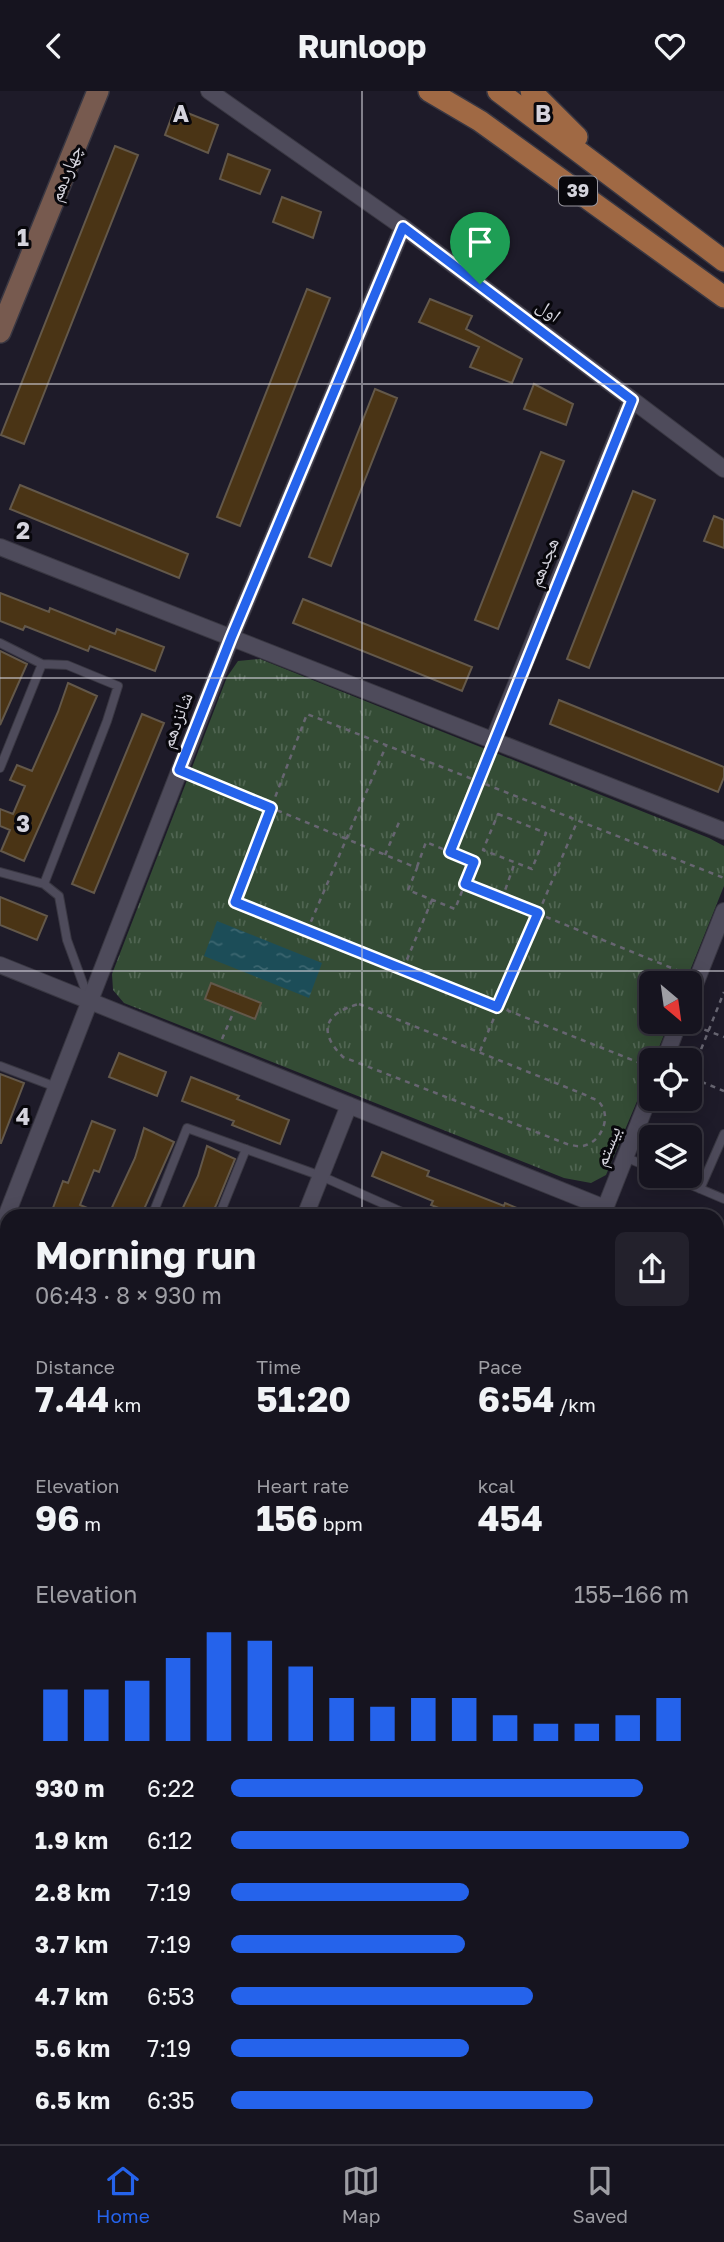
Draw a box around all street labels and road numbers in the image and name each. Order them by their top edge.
street label: چهاردهم [43,141,88,205]
road number: 39 [559,177,597,205]
street label: اول [532,293,566,327]
street label: هجدهم [522,534,565,591]
street label: شانزدهم [154,689,198,752]
street label: بیستم [588,1122,627,1170]

